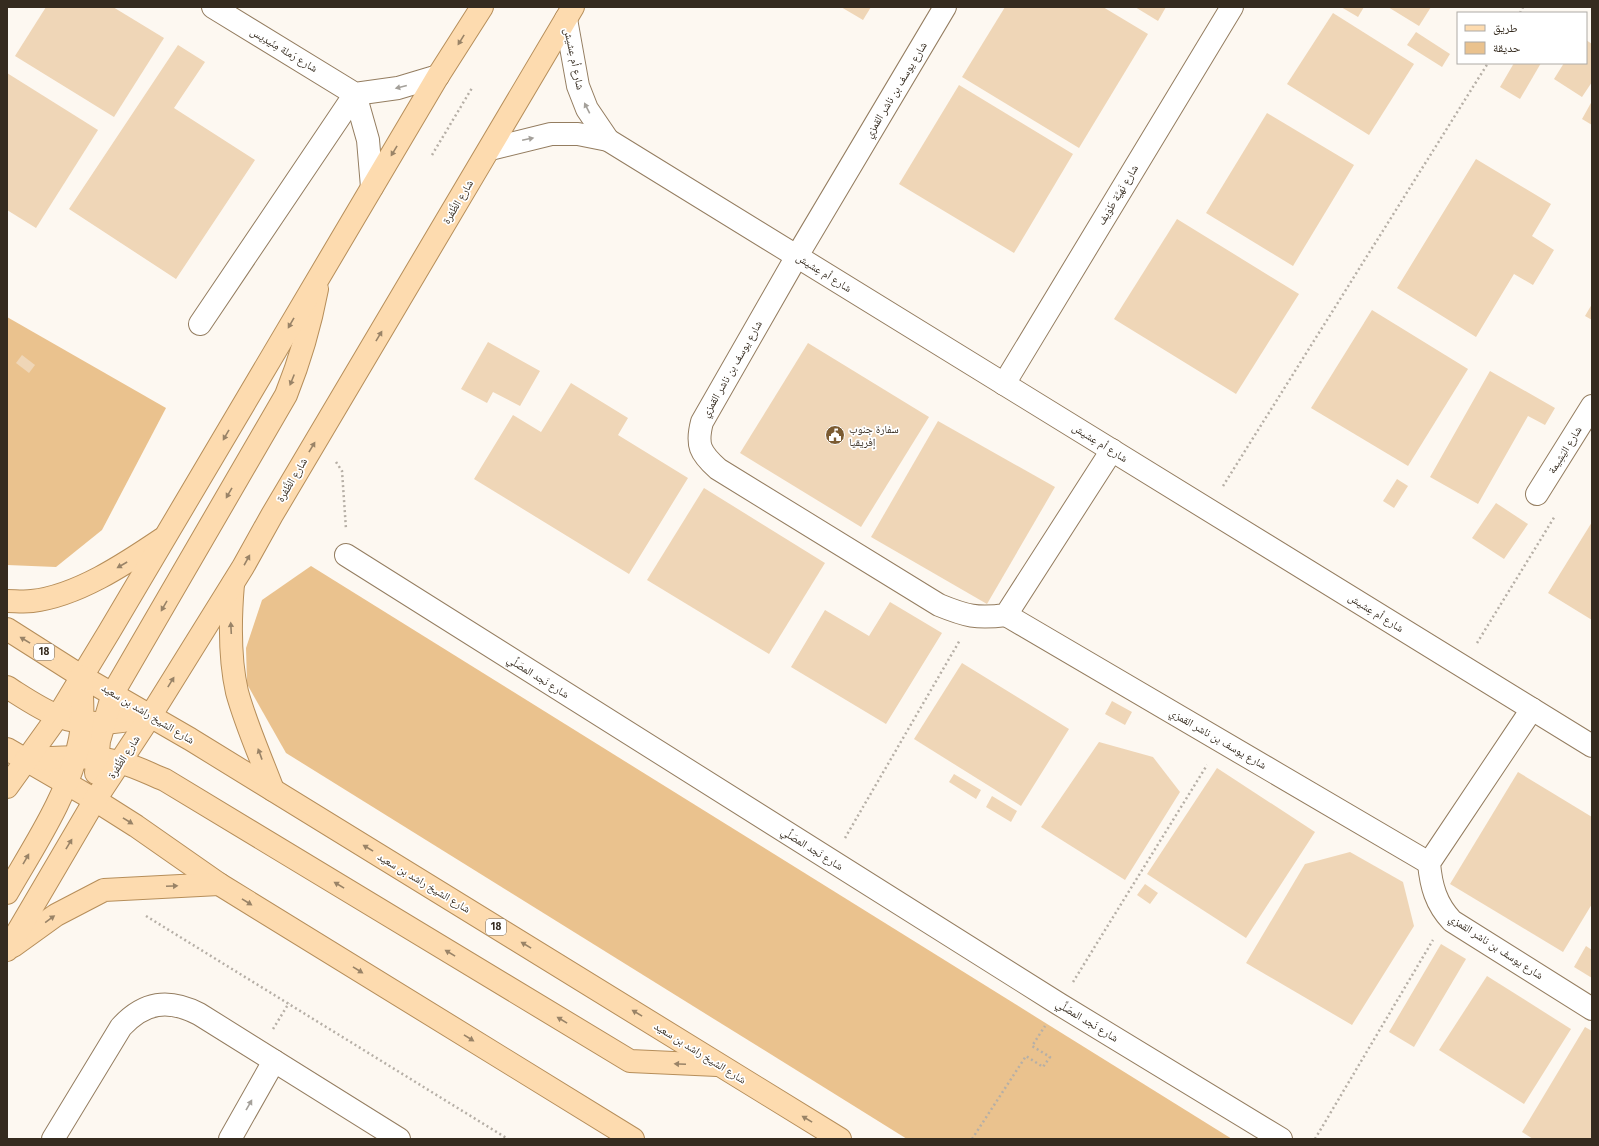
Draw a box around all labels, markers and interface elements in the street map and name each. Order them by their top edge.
legend [1457,12,1587,64]
text: طريق [1493,21,1518,35]
street label: شارع رَملة مِنَيدِيس [248,25,320,75]
street label: شارع أم عِشيش [561,27,588,91]
one-way arrow [458,34,465,46]
street label: شارع يوسف بن ناشر القمزي [862,40,931,141]
text: حديقة [1493,41,1521,55]
one-way arrow [394,85,407,91]
one-way arrow [584,102,590,113]
one-way arrow [522,135,534,141]
one-way arrow [390,145,397,157]
street label: شارع نَهيَّة طَوَيف [1095,162,1141,228]
street label: شارع الظَّفرة [440,178,476,226]
street label: شارع أم عِشيش [794,250,854,295]
one-way arrow [288,317,295,329]
street label: شارع يوسف بن ناشر القمزي [699,318,767,421]
one-way arrow [375,330,382,342]
one-way arrow [288,374,294,386]
street label: شارع أم عِشيش [1070,420,1130,465]
place label: سفارة جنوب إفريقيا [849,423,899,449]
public building icon: سفارة جنوب إفريقيا [824,424,846,446]
street label: شارع اليَشِيمة [1545,424,1585,476]
one-way arrow [222,429,229,441]
one-way arrow [308,442,316,452]
street label: شارع الظَّفرة [274,456,310,504]
one-way arrow [225,487,232,499]
one-way arrow [243,554,250,566]
one-way arrow [116,562,128,569]
street label: شارع أم عِشيش [1346,590,1406,635]
one-way arrow [160,600,167,612]
one-way arrow [228,621,234,634]
one-way arrow [20,636,30,644]
road number: 18 [34,644,54,660]
street label: شارع نَجد المصَلِّي [504,652,572,703]
one-way arrow [168,676,175,688]
street label: شارع الشيخ راشد بن سعيد [99,681,197,747]
street label: شارع يوسف بن ناشر القمزي [1166,706,1269,774]
street label: شارع الظَّفرة [105,733,143,781]
one-way arrow [256,747,262,759]
one-way arrow [122,818,134,825]
street label: شارع نَجد المصَلِّي [778,824,846,875]
one-way arrow [65,839,73,849]
one-way arrow [363,844,373,852]
street label: شارع الشيخ راشد بن سعيد [375,850,473,916]
one-way arrow [23,853,30,865]
one-way arrow [166,882,178,889]
one-way arrow [333,882,345,889]
one-way arrow [242,898,252,906]
street label: شارع يوسف بن ناشر القمزي [1445,912,1546,984]
one-way arrow [45,916,55,924]
road number: 18 [486,919,506,935]
one-way arrow [520,942,532,949]
one-way arrow [444,949,456,956]
one-way arrow [353,966,363,974]
street label: شارع نَجد المصَلِّي [1052,997,1121,1046]
one-way arrow [632,1009,642,1017]
one-way arrow [556,1016,568,1023]
street label: شارع الشيخ راشد بن سعيد [652,1019,748,1087]
one-way arrow [464,1034,474,1042]
one-way arrow [674,1060,686,1067]
one-way arrow [245,1099,252,1111]
one-way arrow [801,1115,813,1122]

